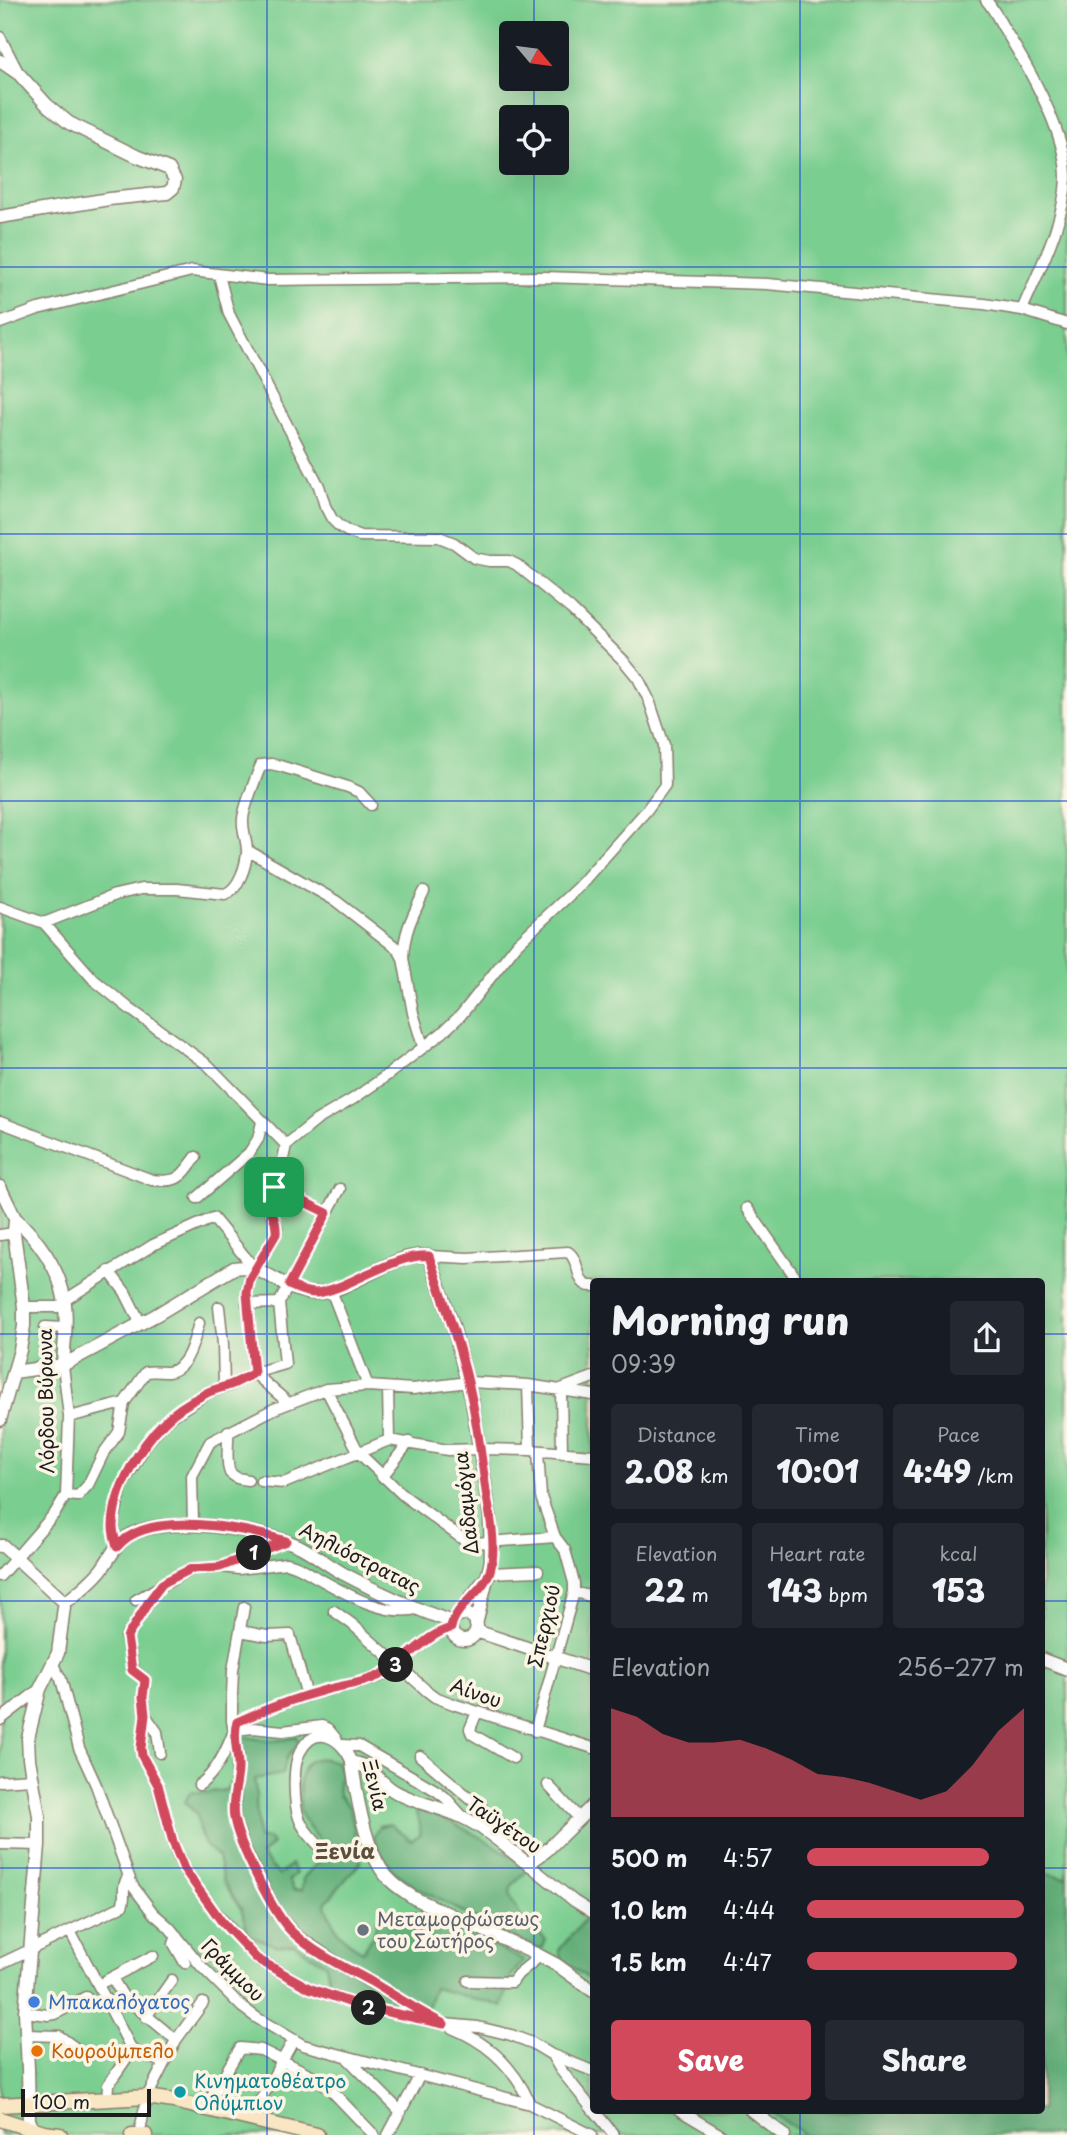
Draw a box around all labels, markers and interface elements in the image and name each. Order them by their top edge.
north arrow [499,21,569,91]
map controls [499,21,569,175]
button: locate [499,105,569,175]
pin [244,1157,304,1217]
icon: arrive [255,1168,293,1206]
text: Morning run [611,1291,849,1348]
button: share [950,1301,1024,1375]
street label: Λόρδου Βύρωνα [30,1328,60,1474]
text: 09:39 [611,1346,676,1381]
text: Distance [637,1420,716,1448]
text: Time [795,1420,840,1448]
text: Pace [937,1420,980,1448]
text: 2.08 [624,1448,694,1493]
text: 10:01 [776,1448,859,1493]
text: 4:49 [903,1448,971,1493]
street label: Δαδαμόγια [446,1450,484,1556]
text: km [694,1461,729,1489]
text: /km [971,1461,1014,1489]
street label: Αηλιόστρατας [295,1515,426,1600]
pin: 1 [236,1536,272,1570]
text: 1 [249,1538,258,1566]
text: Elevation [636,1539,717,1567]
text: Heart rate [770,1539,865,1567]
text: kcal [940,1539,977,1567]
text: 22 [644,1567,685,1612]
text: 143 [767,1567,822,1612]
text: 153 [932,1567,985,1612]
text: m [685,1580,709,1608]
text: bpm [822,1580,868,1608]
street label: Σπερχιού [520,1582,566,1670]
pin: 3 [378,1648,414,1682]
text: Elevation [611,1649,710,1684]
text: 256–277 m [897,1649,1024,1684]
text: 3 [389,1650,402,1678]
street label: Αίνου [447,1670,506,1714]
street label: Ξενία [356,1756,395,1813]
street label: Ταϋγέτου [462,1789,548,1859]
district label: Ξενία [315,1834,376,1866]
text: 500 m [611,1840,688,1875]
text: 4:57 [723,1840,772,1875]
text: 1.0 km [611,1892,688,1927]
text: 4:44 [723,1892,775,1927]
place label: Μεταμορφώσεως του Σωτήρος [377,1904,539,1954]
marker: Μεταμορφώσεως του Σωτήρος [355,1922,371,1938]
street label: Γράμμου [196,1931,272,2007]
text: 1.5 km [611,1944,687,1979]
text: 4:47 [723,1944,772,1979]
place label: Μπακαλόγατος [48,1987,190,2015]
pin: 2 [352,1990,386,2025]
text: 2 [362,1993,375,2021]
marker: Μπακαλόγατος [26,1994,42,2010]
button: Save [611,2020,811,2100]
button: Share [825,2020,1024,2100]
place label: Κουρούμπελο [51,2036,174,2064]
marker: Κουρούμπελο [29,2043,45,2059]
place label: Κινηματοθέατρο Ολύμπιον [194,2066,346,2116]
marker: Κινηματοθέατρο Ολύμπιον [172,2084,188,2100]
scale bar [21,2086,150,2118]
text: 100 m [32,2087,90,2115]

